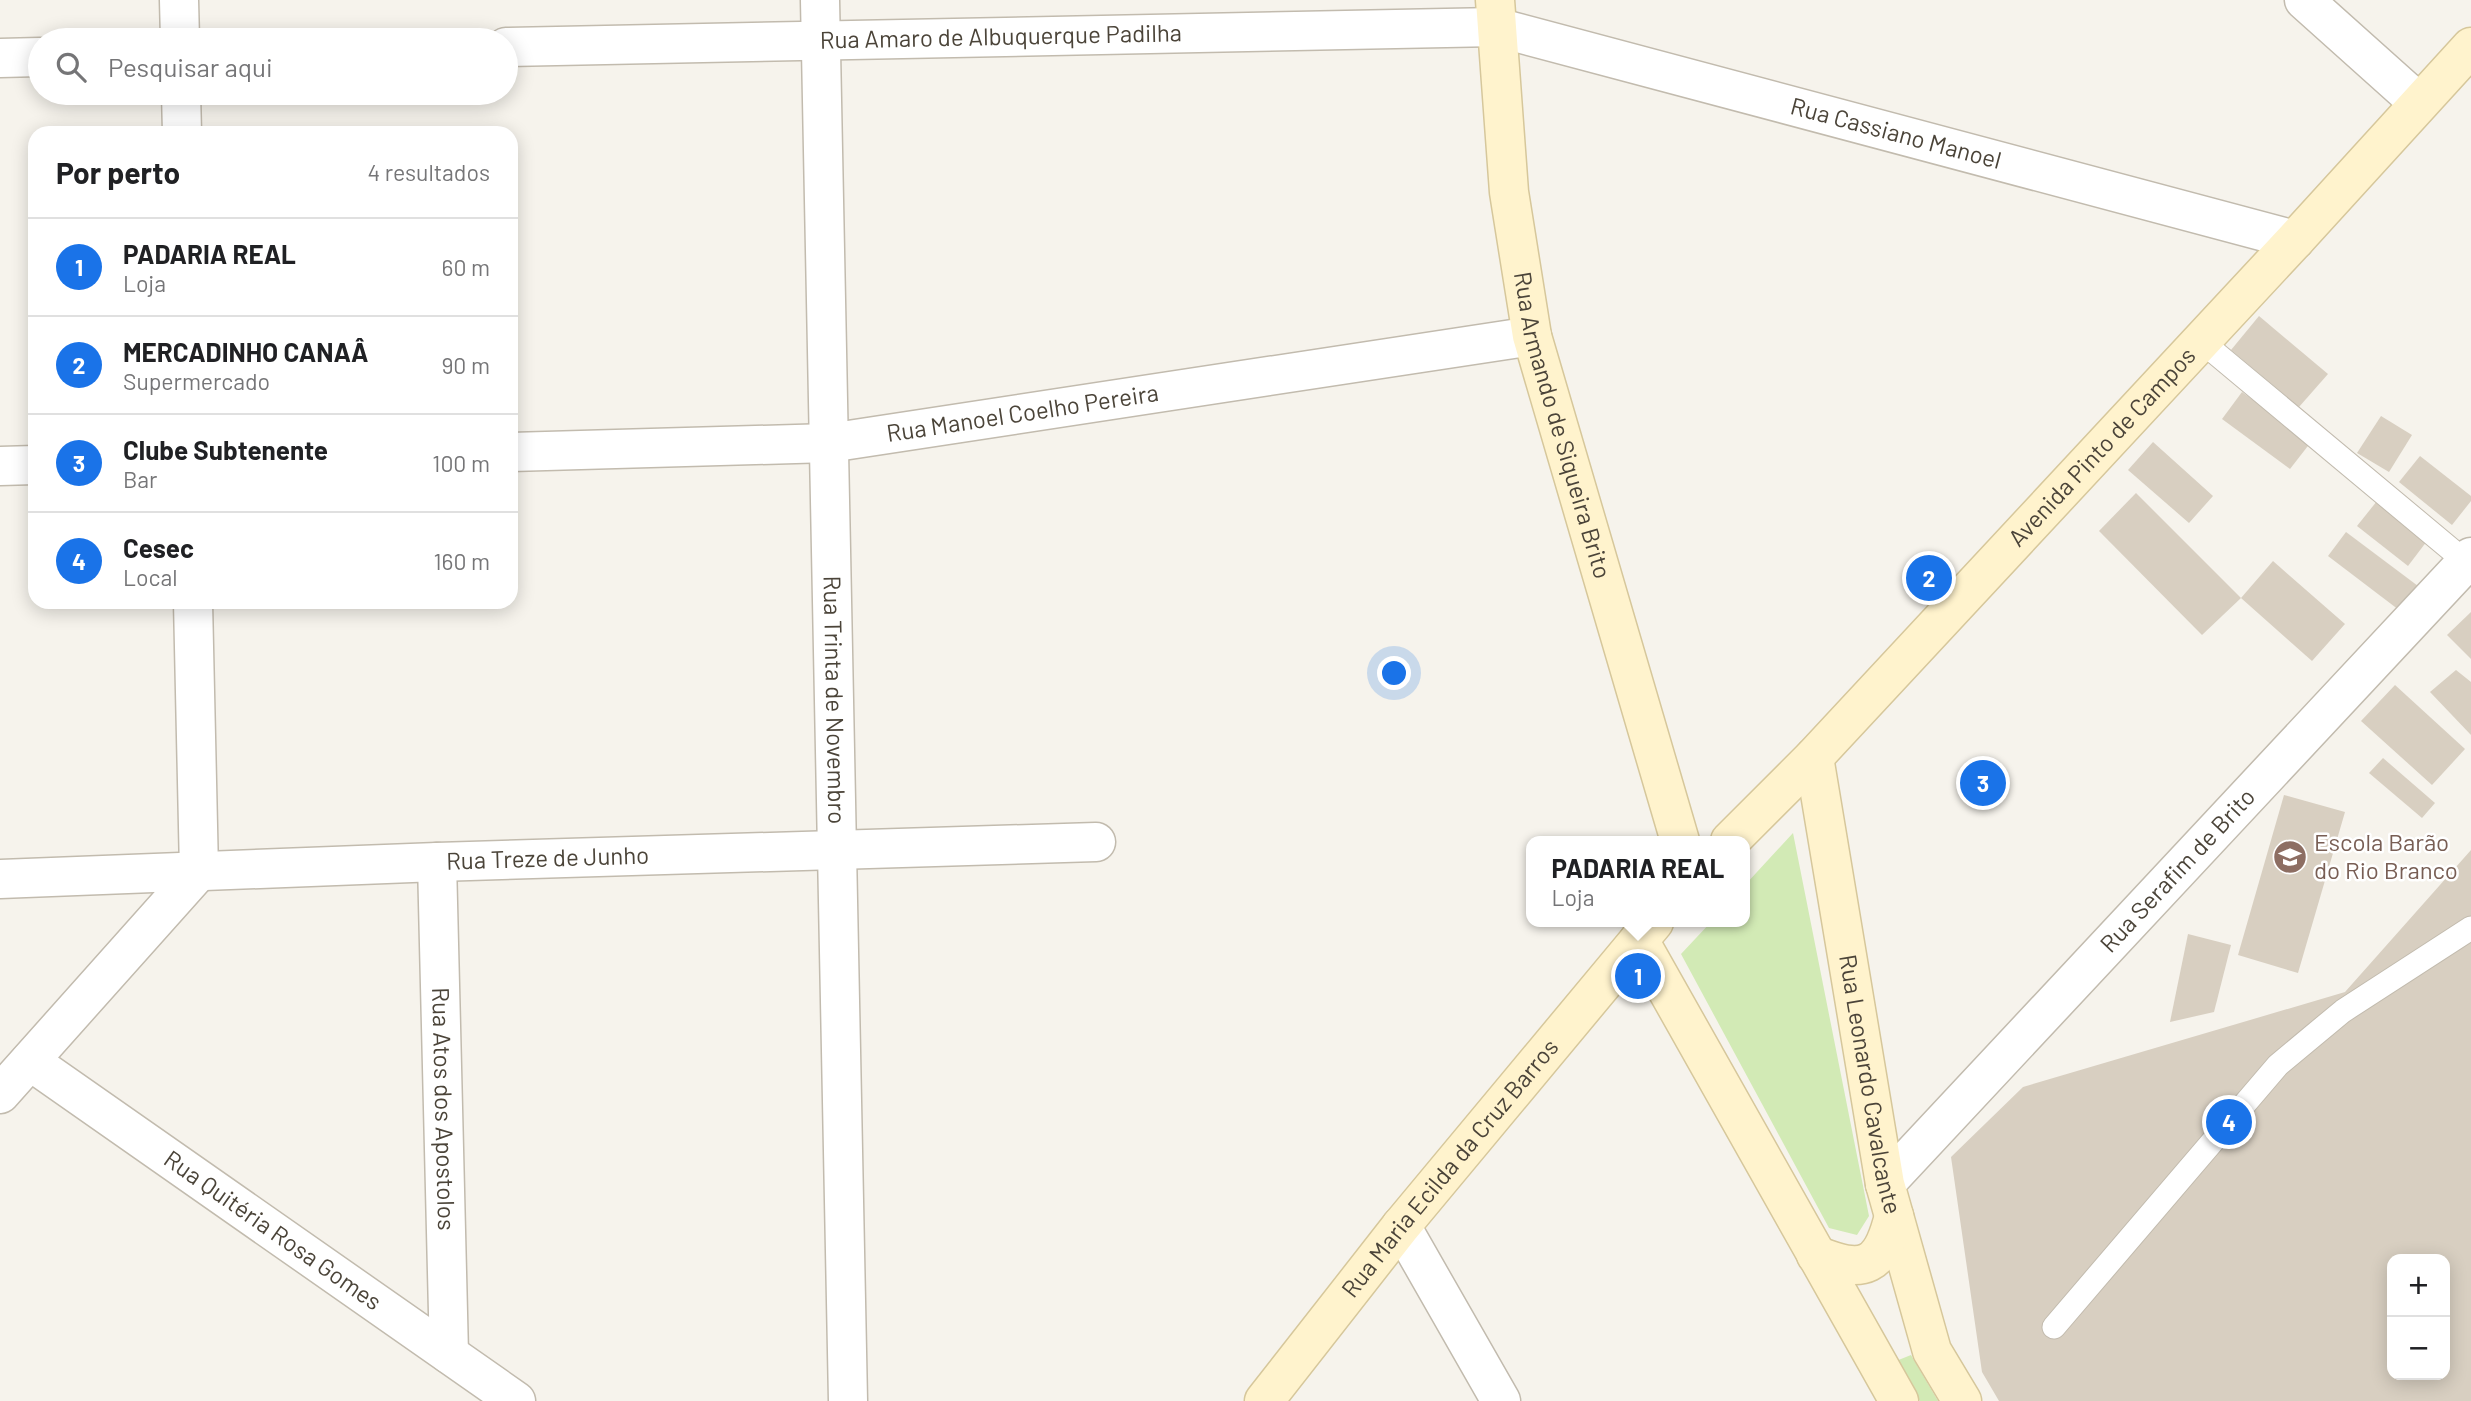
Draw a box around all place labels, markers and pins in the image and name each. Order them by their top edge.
pin: 2 [1906,552,1952,604]
pin: 3 [1960,757,2006,809]
place label: Escola Barão do Rio Branco [2314,827,2458,884]
school or university icon: Escola Barão do Rio Branco [2271,838,2309,876]
pin: 1 [1615,950,1661,1002]
pin: 4 [2206,1096,2252,1148]

